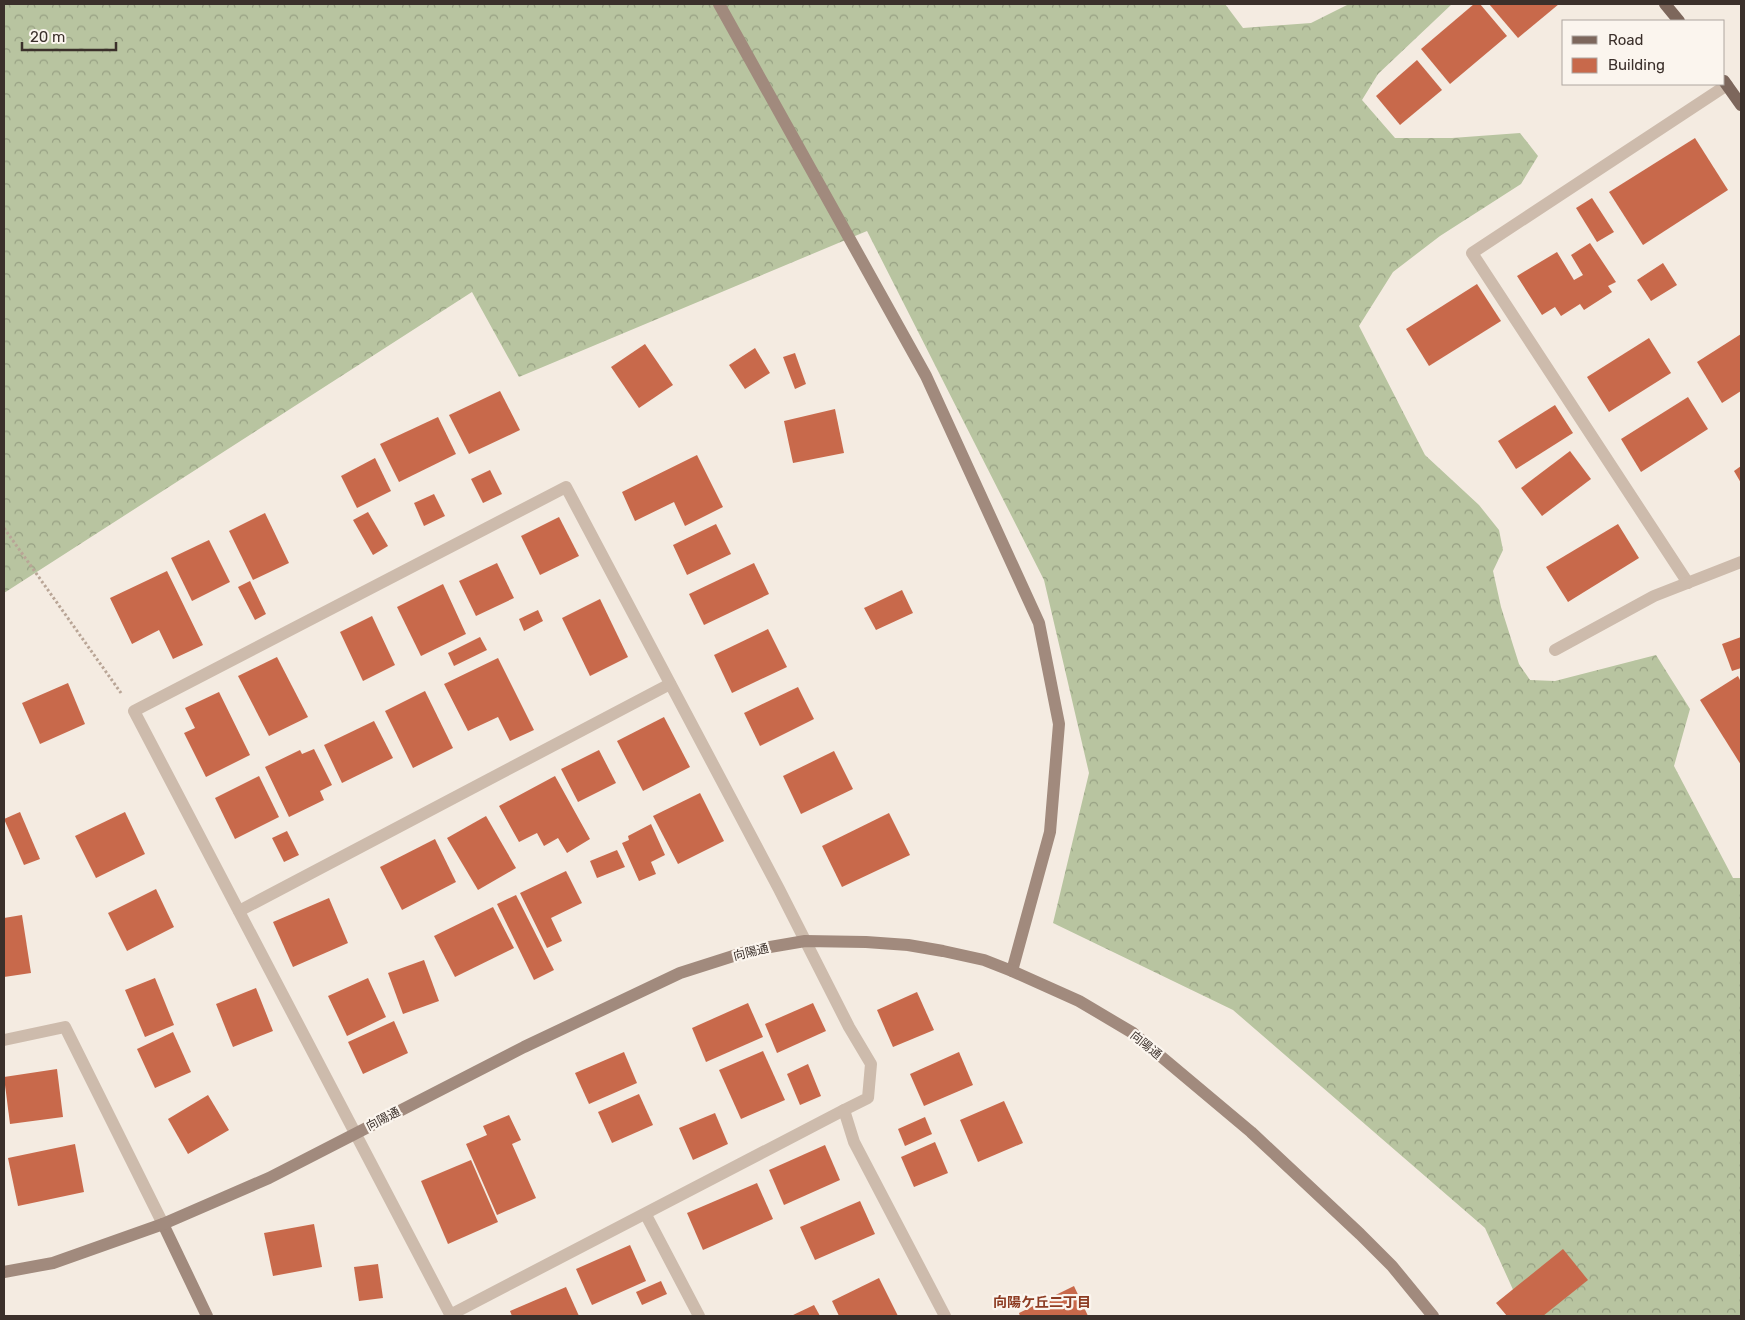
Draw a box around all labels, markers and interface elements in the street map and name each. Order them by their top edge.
scale bar [22,20,116,52]
legend [1562,20,1725,85]
text: 20 m [30,28,65,46]
text: Road [1608,31,1644,49]
text: Building [1608,56,1665,74]
street label: 向陽通 [732,941,770,963]
street label: 向陽通 [1128,1028,1164,1062]
street label: 向陽通 [364,1105,402,1133]
district label: 向陽ケ丘二丁目 [993,1294,1091,1311]

